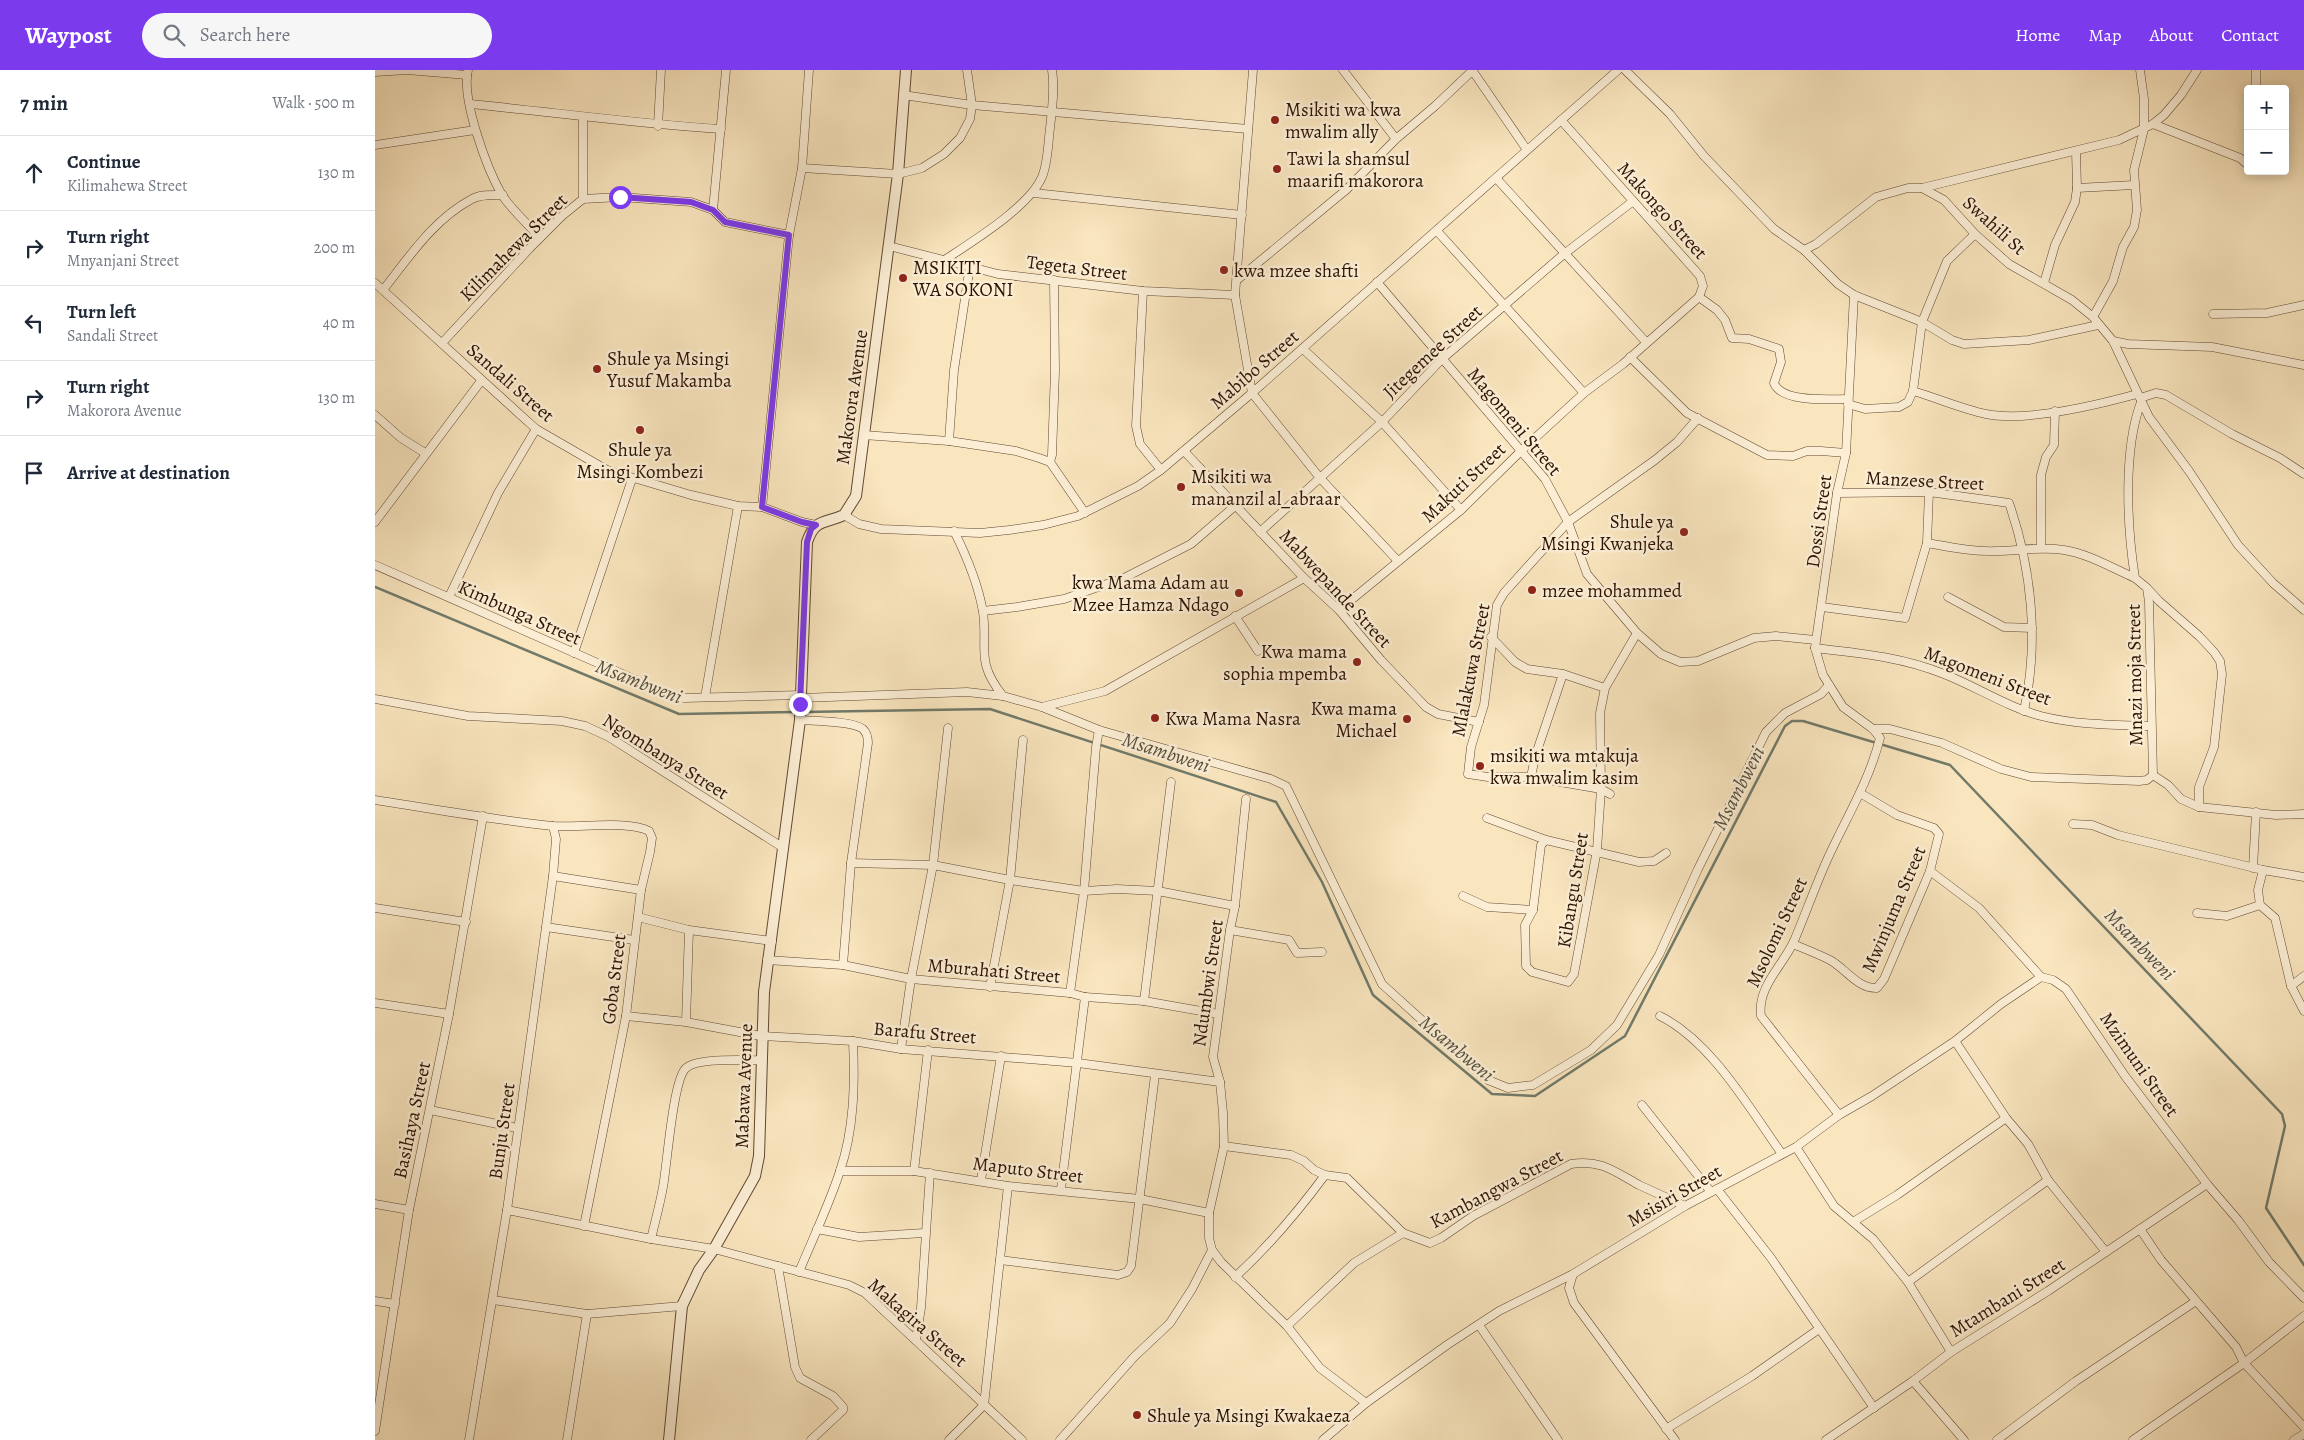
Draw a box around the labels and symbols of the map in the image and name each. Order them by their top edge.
place label: Msikiti wa kwa mwalim ally [1285,97,1402,145]
marker: Msikiti wa kwa mwalim ally [1269,114,1281,126]
place label: Tawi la shamsul maarifi makorora [1287,146,1424,194]
street label: Makongo Street [1611,156,1713,265]
marker: Tawi la shamsul maarifi makorora [1271,163,1283,175]
route start [609,186,632,209]
street label: Kilimahewa Street [454,188,573,307]
street label: Swahili St [1957,190,2032,261]
street label: Tegeta Street [1025,249,1129,287]
place label: MSIKITI WA SOKONI [912,255,1013,303]
place label: kwa mzee shafti [1234,258,1359,284]
marker: kwa mzee shafti [1218,264,1230,276]
marker: MSIKITI WA SOKONI [897,272,909,284]
street label: Jitegemee Street [1377,299,1488,405]
street label: Mabibo Street [1205,324,1304,415]
street label: Makorora Avenue [830,328,874,466]
street label: Sandali Street [461,337,560,428]
place label: Shule ya Msingi Yusuf Makamba [606,346,732,394]
street label: Magomeni Street [1461,362,1567,481]
marker: Shule ya Msingi Yusuf Makamba [591,363,603,375]
marker: Shule ya Msingi Kombezi [634,424,646,436]
place label: Shule ya Msingi Kombezi [576,437,704,485]
street label: Makuti Street [1416,437,1512,529]
place label: Msikiti wa mananzil al_abraar [1191,464,1341,512]
street label: Manzese Street [1865,465,1985,497]
street label: Dossi Street [1800,473,1838,569]
marker: Msikiti wa mananzil al_abraar [1175,481,1187,493]
place label: Shule ya Msingi Kwanjeka [1541,509,1674,557]
street label: Mabwepande Street [1273,523,1397,654]
marker: Shule ya Msingi Kwanjeka [1678,526,1690,538]
place label: kwa Mama Adam au Mzee Hamza Ndago [1072,570,1230,618]
street label: Kimbunga Street [454,574,585,652]
place label: mzee mohammed [1542,578,1683,604]
marker: mzee mohammed [1526,584,1538,596]
marker: kwa Mama Adam au Mzee Hamza Ndago [1233,587,1245,599]
street label: Mlalakuwa Street [1445,601,1497,739]
street label: Mnazi moja Street [2121,604,2149,746]
place label: Kwa mama sophia mpemba [1223,639,1347,687]
street label: Magomeni Street [1920,640,2055,712]
water label: Msambweni [592,653,686,710]
marker: Kwa mama sophia mpemba [1351,656,1363,668]
route end [789,693,812,716]
place label: Kwa mama Michael [1311,696,1397,744]
place label: Kwa Mama Nasra [1165,706,1301,732]
street label: Ngombanya Street [597,708,733,806]
marker: Kwa Mama Nasra [1149,712,1161,724]
marker: Kwa mama Michael [1401,713,1413,725]
water label: Msambweni [1119,726,1213,779]
water label: Msambweni [1706,742,1771,835]
place label: msikiti wa mtakuja kwa mwalim kasim [1490,743,1639,791]
marker: msikiti wa mtakuja kwa mwalim kasim [1474,760,1486,772]
street label: Kibangu Street [1551,831,1595,950]
street label: Mwinjuma Street [1856,842,1932,977]
street label: Msolomi Street [1740,873,1814,992]
water label: Msambweni [2098,902,2181,986]
street label: Ndumbwi Street [1186,918,1230,1048]
street label: Goba Street [596,933,632,1026]
street label: Mburahati Street [926,952,1061,990]
street label: Mzimuni Street [2093,1007,2185,1122]
water label: Msambweni [1413,1009,1500,1088]
street label: Barafu Street [872,1016,977,1050]
street label: Mabawa Avenue [729,1023,759,1149]
street label: Basihaya Street [387,1059,437,1181]
street label: Bunju Street [482,1081,522,1181]
street label: Kambangwa Street [1425,1143,1568,1235]
street label: Maputo Street [971,1150,1085,1190]
street label: Msisiri Street [1622,1158,1727,1233]
street label: Mtambani Street [1945,1252,2070,1344]
street label: Makagira Street [862,1272,973,1373]
place label: Shule ya Msingi Kwakaeza [1147,1403,1351,1429]
marker: Shule ya Msingi Kwakaeza [1131,1409,1143,1421]

